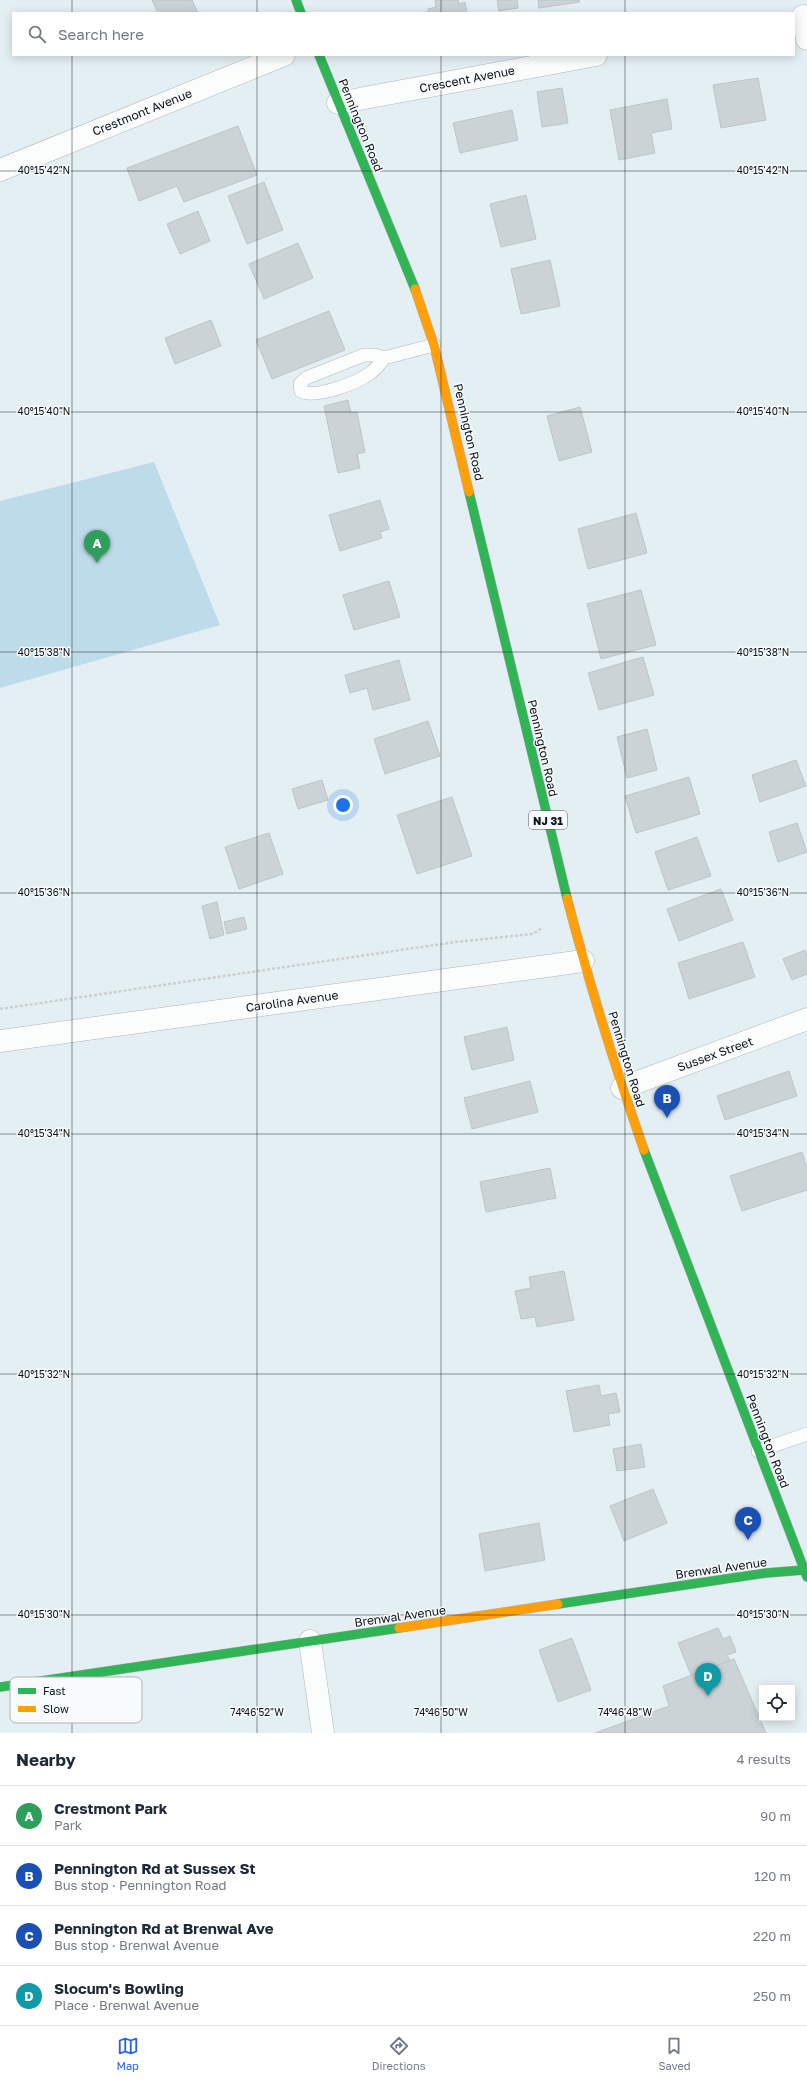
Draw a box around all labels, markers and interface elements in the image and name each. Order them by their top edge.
search box [12,12,795,56]
icon: search [26,23,48,45]
text: Search here [58,25,144,43]
street label: Crescent Avenue [418,62,516,96]
street label: Pennington Road [335,76,387,174]
street label: Crestmont Avenue [90,85,194,139]
text: 40°15'42"N [18,164,70,176]
text: 40°15'42"N [737,164,789,176]
street label: Pennington Road [451,382,487,482]
text: 40°15'40"N [18,405,70,417]
text: 40°15'40"N [737,405,789,417]
pin: A [84,530,110,563]
text: 40°15'38"N [18,646,70,658]
text: 40°15'38"N [737,646,789,658]
street label: Pennington Road [525,698,561,798]
your location [333,795,353,815]
road number: NJ 31 [529,811,567,829]
text: 40°15'36"N [18,886,70,898]
text: 40°15'36"N [737,886,789,898]
street label: Carolina Avenue [245,987,339,1015]
street label: Pennington Road [605,1009,649,1109]
street label: Sussex Street [675,1033,755,1075]
pin: B [654,1085,680,1118]
text: 40°15'34"N [18,1127,70,1139]
text: 40°15'34"N [737,1127,789,1139]
text: 40°15'32"N [18,1368,70,1380]
text: 40°15'32"N [737,1368,789,1380]
street label: Pennington Road [743,1392,793,1490]
pin: C [735,1507,761,1540]
street label: Brenwal Avenue [674,1554,768,1582]
street label: Brenwal Avenue [353,1602,447,1630]
text: 40°15'30"N [18,1608,70,1620]
text: 40°15'30"N [737,1608,789,1620]
pin: D [695,1663,721,1696]
legend [10,1677,142,1723]
text: Fast [43,1684,66,1697]
map controls [759,1685,795,1721]
button: locate [759,1685,795,1721]
text: Slow [43,1702,69,1715]
text: 74°46'52"W [230,1706,284,1718]
text: 74°46'50"W [414,1706,468,1718]
text: 74°46'48"W [598,1706,652,1718]
text: Nearby [16,1749,76,1770]
text: 4 results [737,1751,791,1767]
text: Crestmont Park [54,1799,167,1817]
text: A [24,1808,34,1824]
text: 90 m [760,1808,791,1824]
text: Park [54,1817,82,1833]
text: Pennington Rd at Sussex St [54,1859,255,1877]
text: B [24,1868,34,1884]
text: 120 m [754,1868,791,1884]
text: Bus stop · Pennington Road [54,1877,226,1893]
text: Pennington Rd at Brenwal Ave [54,1919,274,1937]
text: C [24,1928,34,1944]
text: 220 m [753,1928,791,1944]
text: Bus stop · Brenwal Avenue [54,1937,219,1953]
text: Slocum's Bowling [54,1979,184,1997]
text: D [24,1988,34,2004]
text: 250 m [753,1988,791,2004]
text: Place · Brenwal Avenue [54,1997,199,2013]
tab: Map [116,2035,139,2072]
tab: Directions [372,2035,426,2072]
tab: Saved [658,2035,691,2072]

